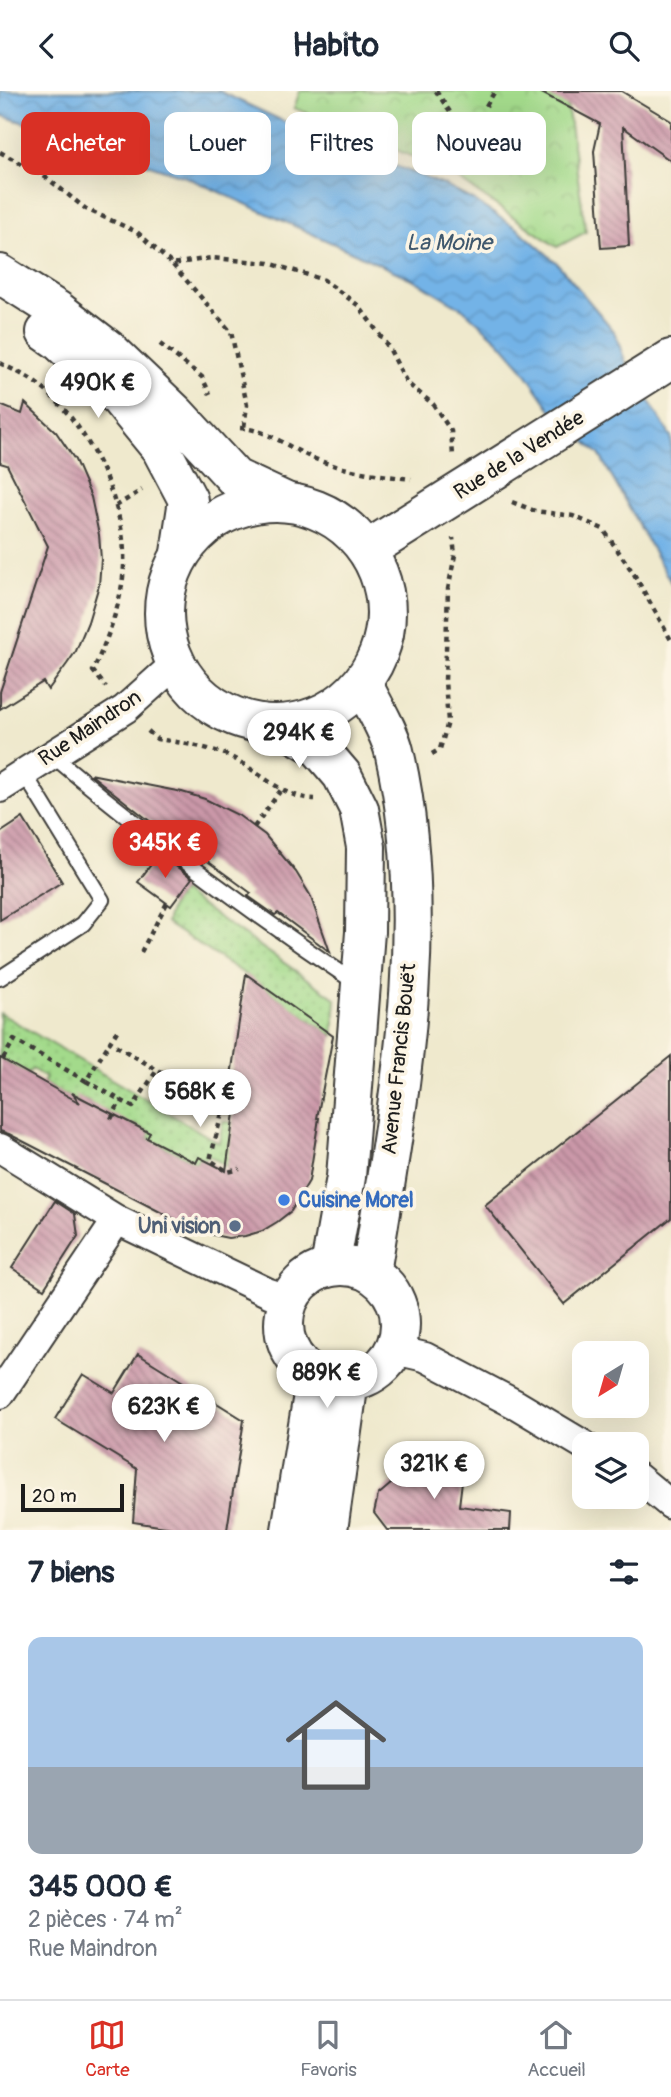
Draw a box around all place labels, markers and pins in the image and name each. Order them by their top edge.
pin: 490K € [41,361,155,420]
pin: 294K € [242,711,356,770]
pin: 345K € [108,821,222,880]
pin: 568K € [143,1069,257,1129]
place label: Cuisine Morel [298,1187,414,1214]
marker: Cuisine Morel [276,1192,292,1208]
place label: Uni vision [138,1213,221,1240]
marker: Uni vision [227,1218,243,1234]
pin: 889K € [270,1351,384,1410]
pin: 623K € [107,1385,221,1444]
pin: 321K € [377,1441,491,1501]

